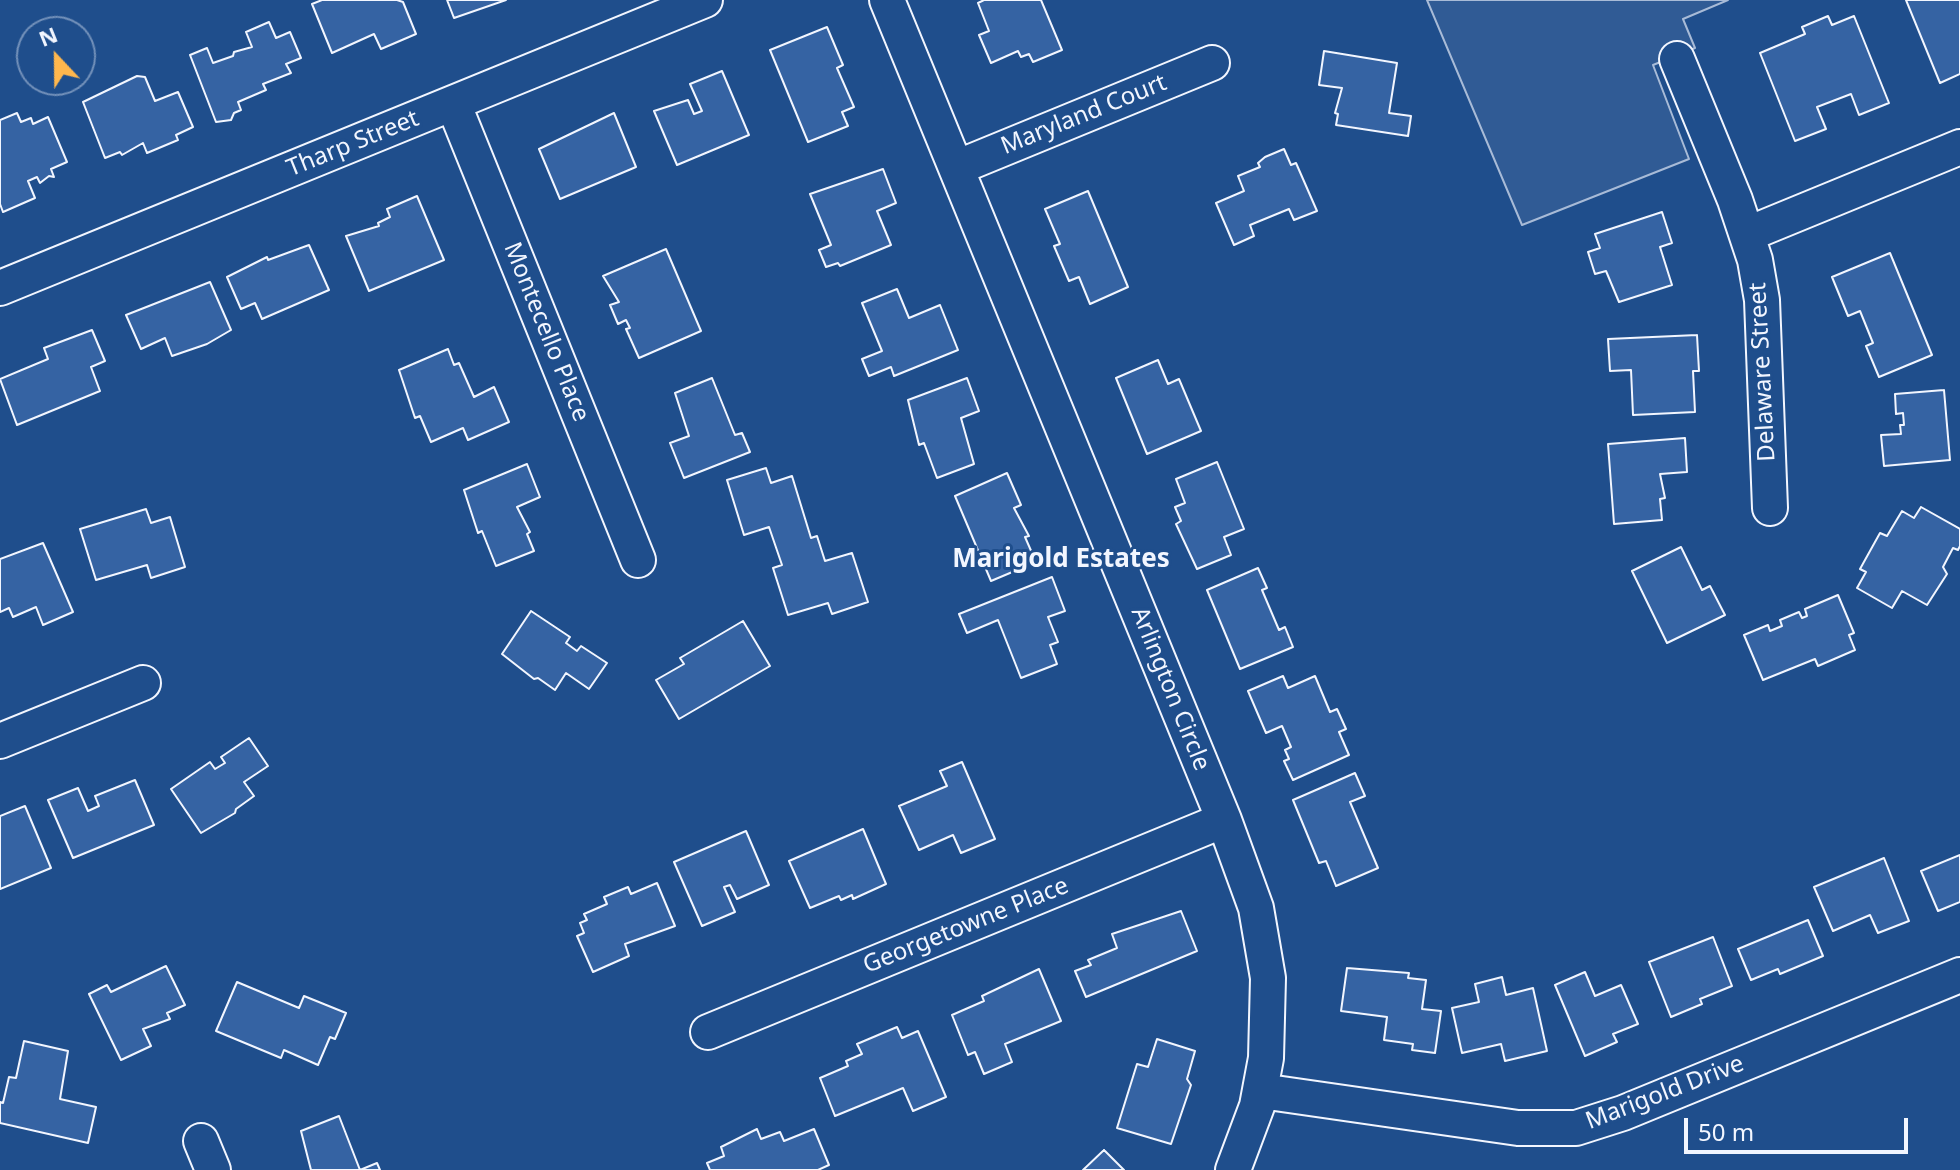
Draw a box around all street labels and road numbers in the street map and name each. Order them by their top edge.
street label: Maryland Court [997,69,1171,161]
street label: Tharp Street [283,105,423,183]
street label: Montecello Place [497,238,595,426]
street label: Delaware Street [1744,282,1782,462]
street label: Arlington Circle [1124,603,1216,775]
street label: Georgetowne Place [859,872,1073,980]
street label: Marigold Drive [1582,1050,1748,1136]

